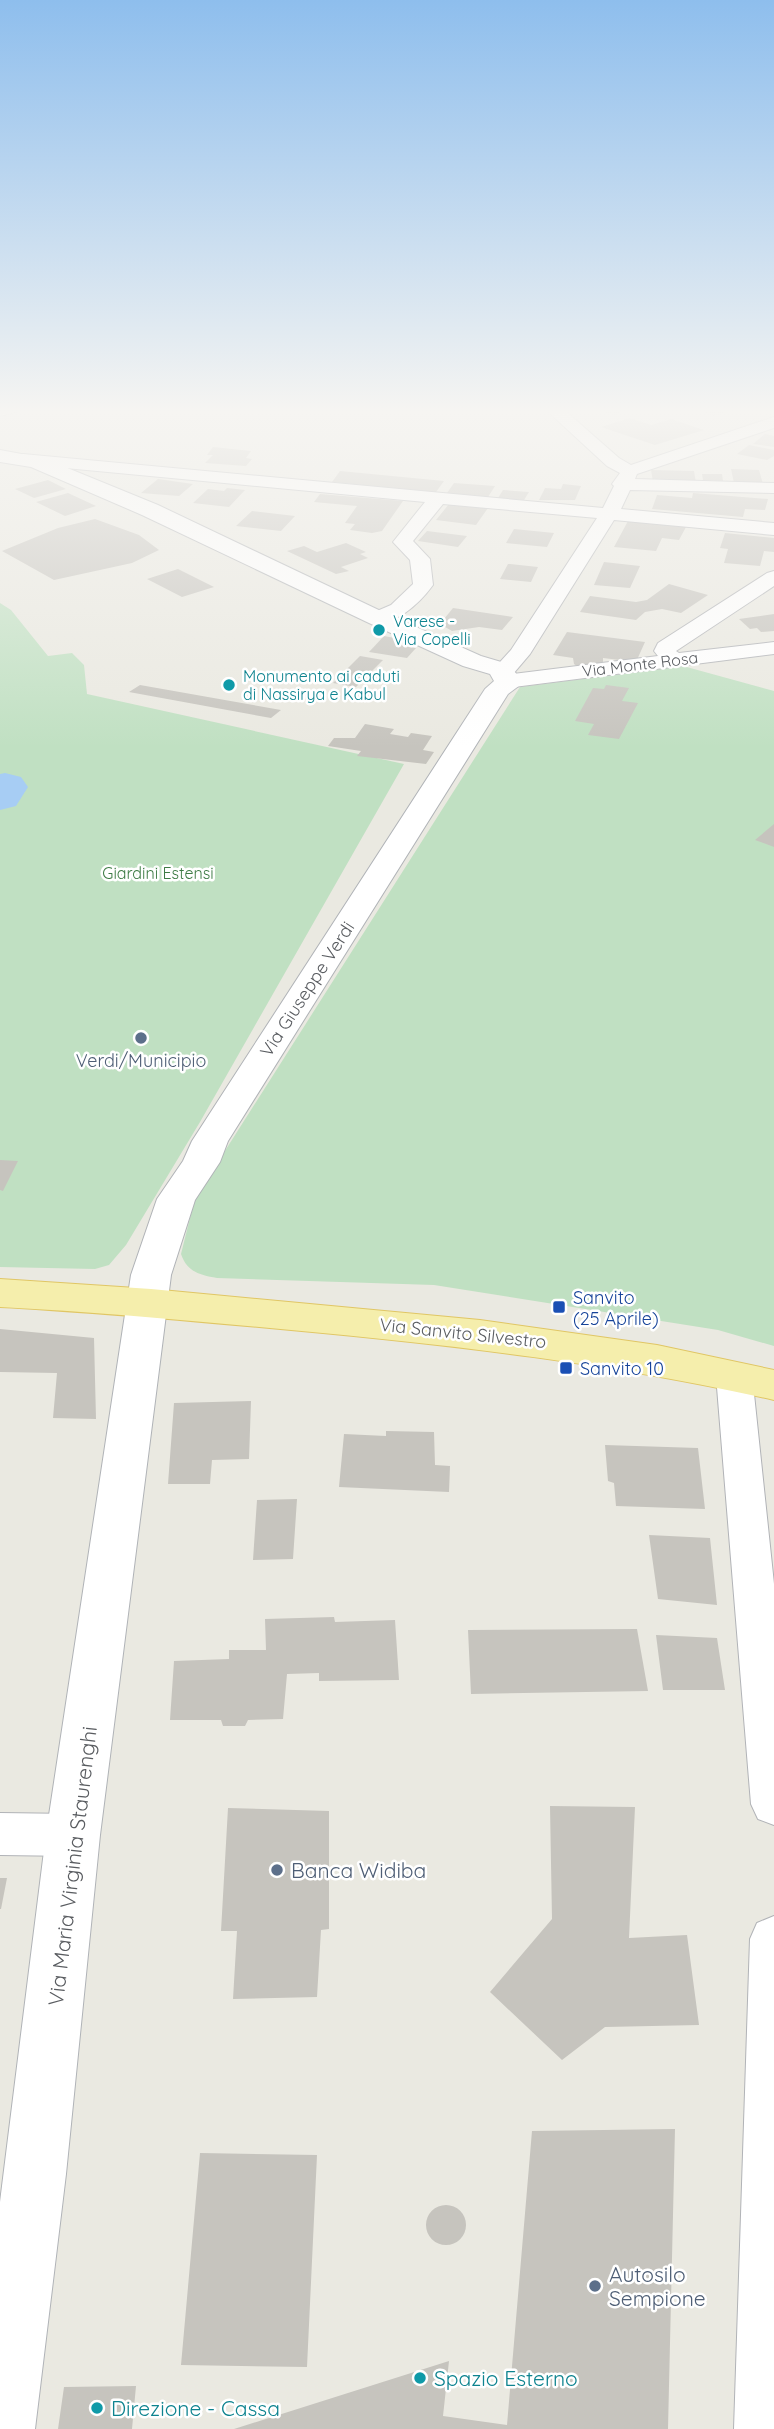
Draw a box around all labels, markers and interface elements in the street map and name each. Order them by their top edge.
place label: Varese - Via Copelli [393,611,471,649]
marker: Varese - Via Copelli [371,622,387,638]
street label: Via Monte Rosa [581,647,699,681]
place label: Monumento ai caduti di Nassirya e Kabul [243,666,400,704]
marker: Monumento ai caduti di Nassirya e Kabul [221,677,237,693]
park label: Giardini Estensi [102,863,214,883]
street label: Via Giuseppe Verdi [255,917,359,1061]
marker: Verdi/Municipio [133,1030,149,1046]
place label: Verdi/Municipio [76,1049,206,1072]
place label: Sanvito (25 Aprile) [573,1286,659,1330]
marker: Sanvito (25 Aprile) [551,1299,567,1315]
street label: Via Sanvito Silvestro [379,1313,547,1353]
place label: Sanvito 10 [580,1357,664,1380]
marker: Sanvito 10 [558,1360,574,1376]
street label: Via Maria Virginia Staurenghi [42,1725,102,2007]
place label: Banca Widiba [291,1857,426,1883]
marker: Banca Widiba [269,1862,285,1878]
place label: Autosilo Sempione [609,2261,706,2311]
marker: Autosilo Sempione [587,2278,603,2294]
place label: Spazio Esterno [434,2365,578,2391]
marker: Spazio Esterno [412,2370,428,2386]
place label: Direzione - Cassa [111,2395,280,2421]
marker: Direzione - Cassa [89,2400,105,2416]

